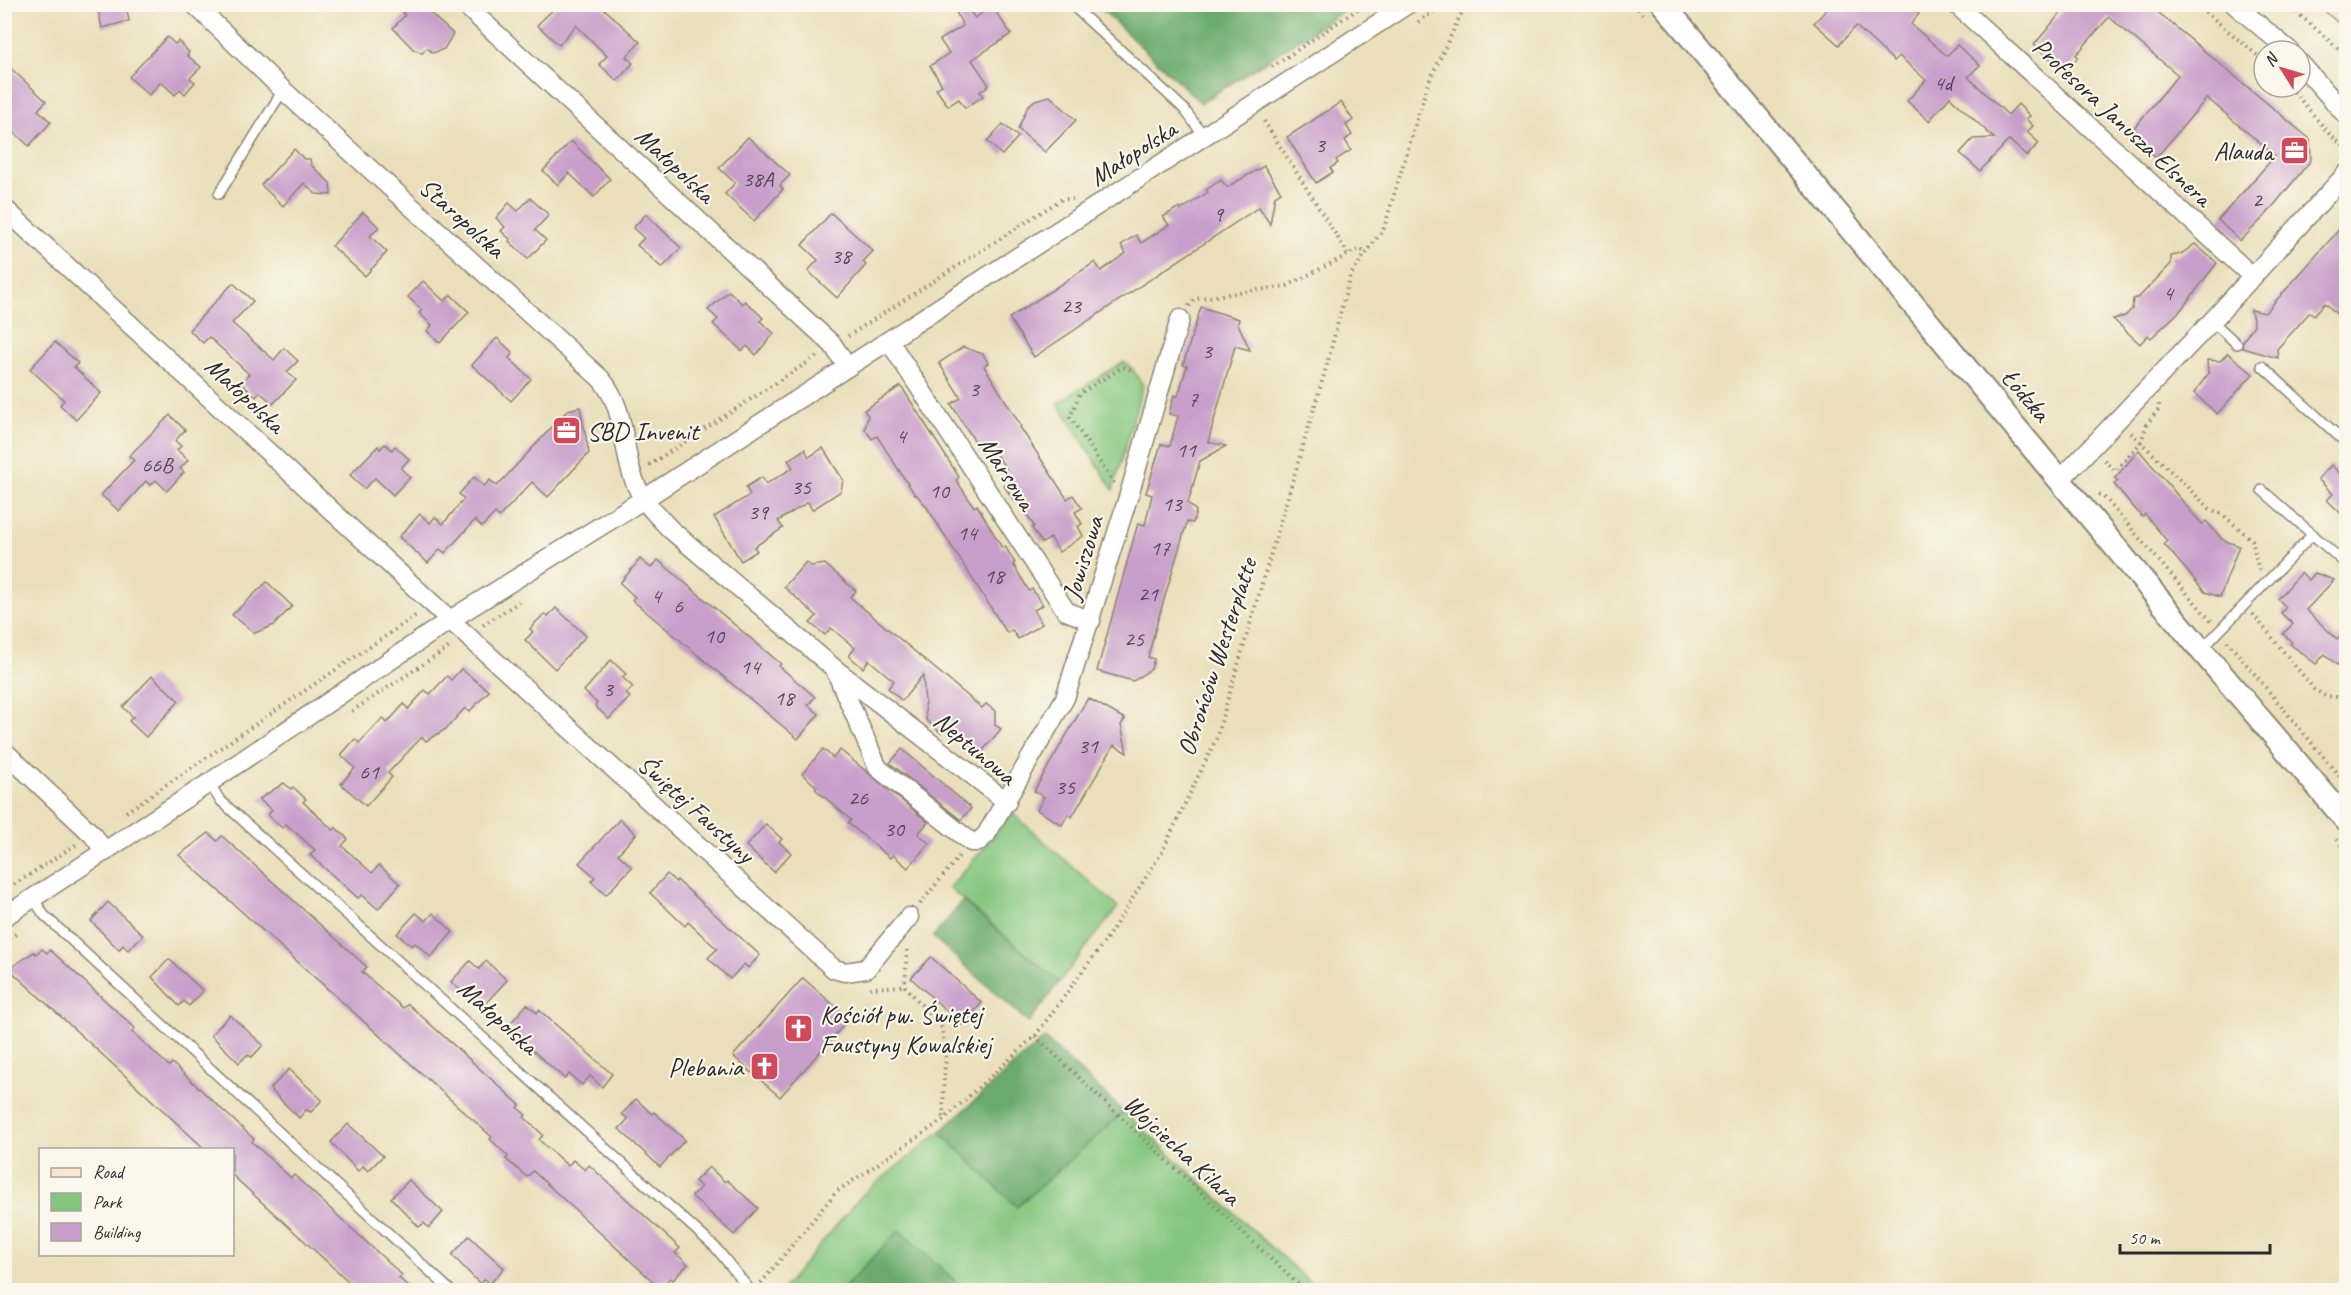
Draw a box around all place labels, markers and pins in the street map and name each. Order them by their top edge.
place label: Alauda [2214,135,2275,168]
office icon: Alauda [2278,135,2310,167]
office icon: SBD Invenit [550,415,582,447]
place label: SBD Invenit [587,415,701,448]
place label: Kościół pw. Świętej Faustyny Kowalskiej [820,998,994,1061]
church icon: Kościół pw. Świętej Faustyny Kowalskiej [783,1013,815,1045]
place label: Plebania [668,1051,745,1084]
church icon: Plebania [748,1051,780,1083]

